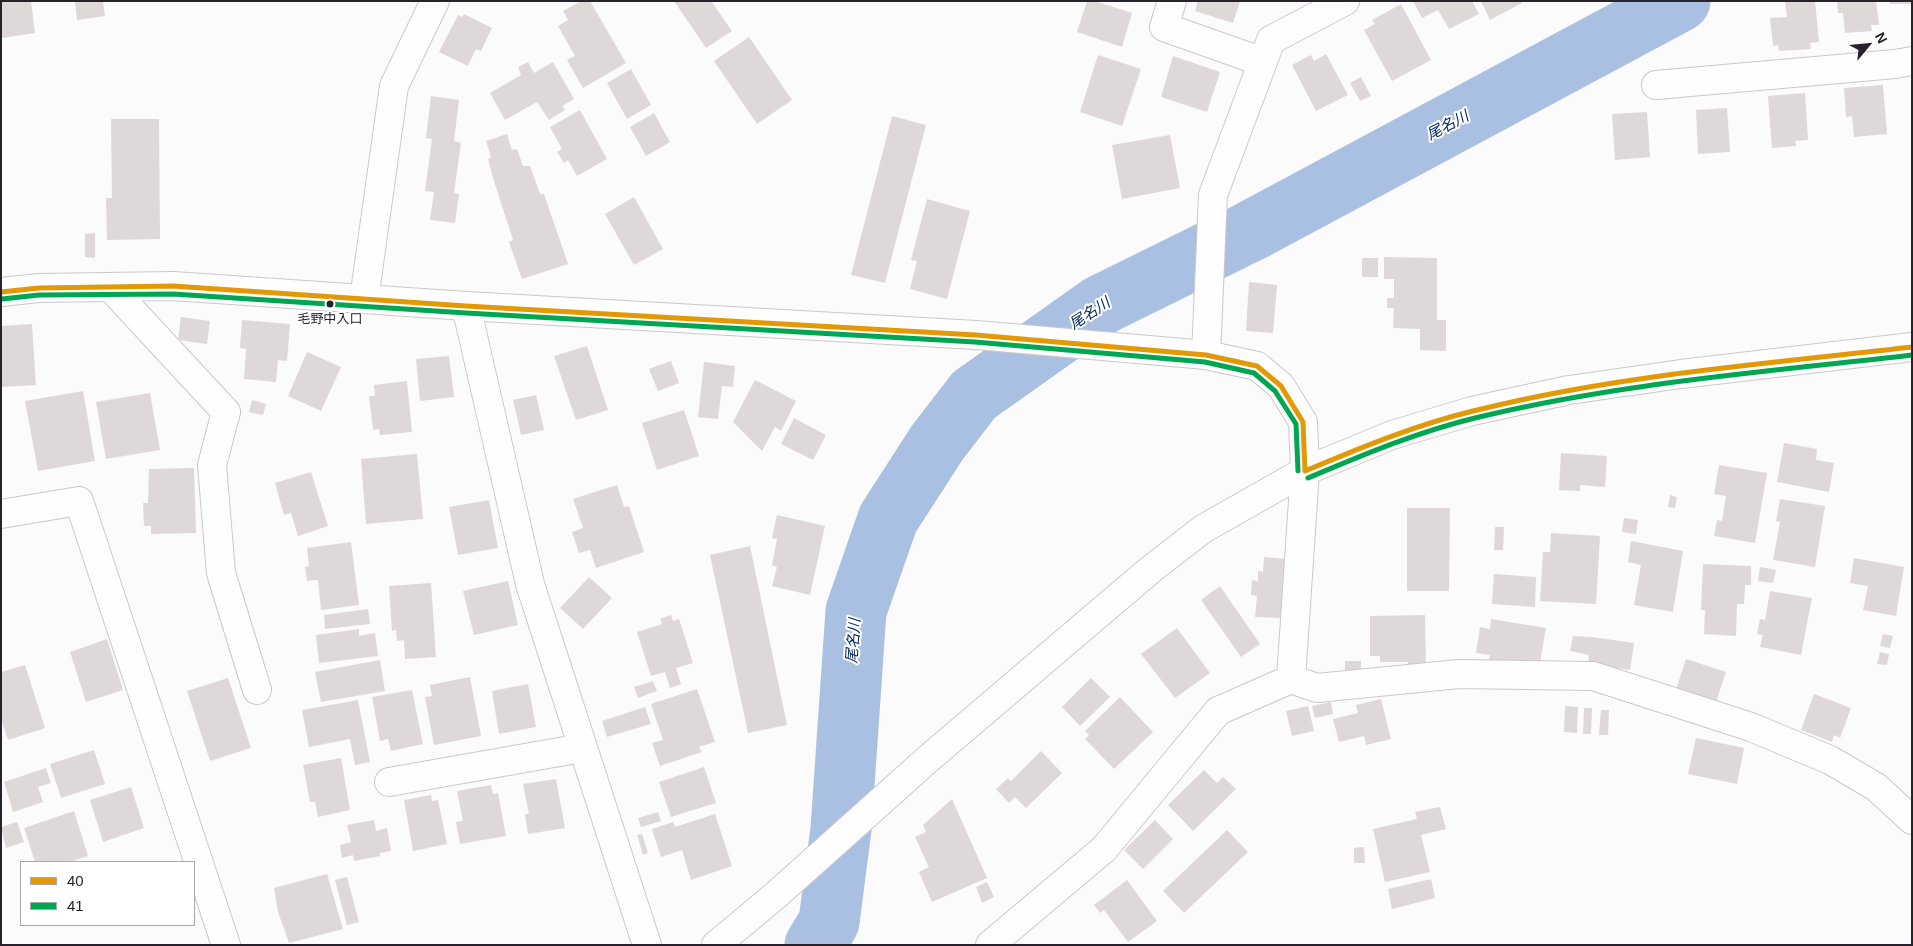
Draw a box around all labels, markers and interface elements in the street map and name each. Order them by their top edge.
north arrow [1843,20,1893,70]
text: N [1872,30,1891,46]
water label: 尾名川 [1424,107,1472,145]
water label: 尾名川 [1066,294,1114,334]
marker: 毛野中入口 [325,299,335,309]
place label: 毛野中入口 [298,311,362,327]
water label: 尾名川 [843,618,865,664]
legend [20,861,195,926]
text: 40 [67,872,84,889]
text: 41 [67,897,84,914]

